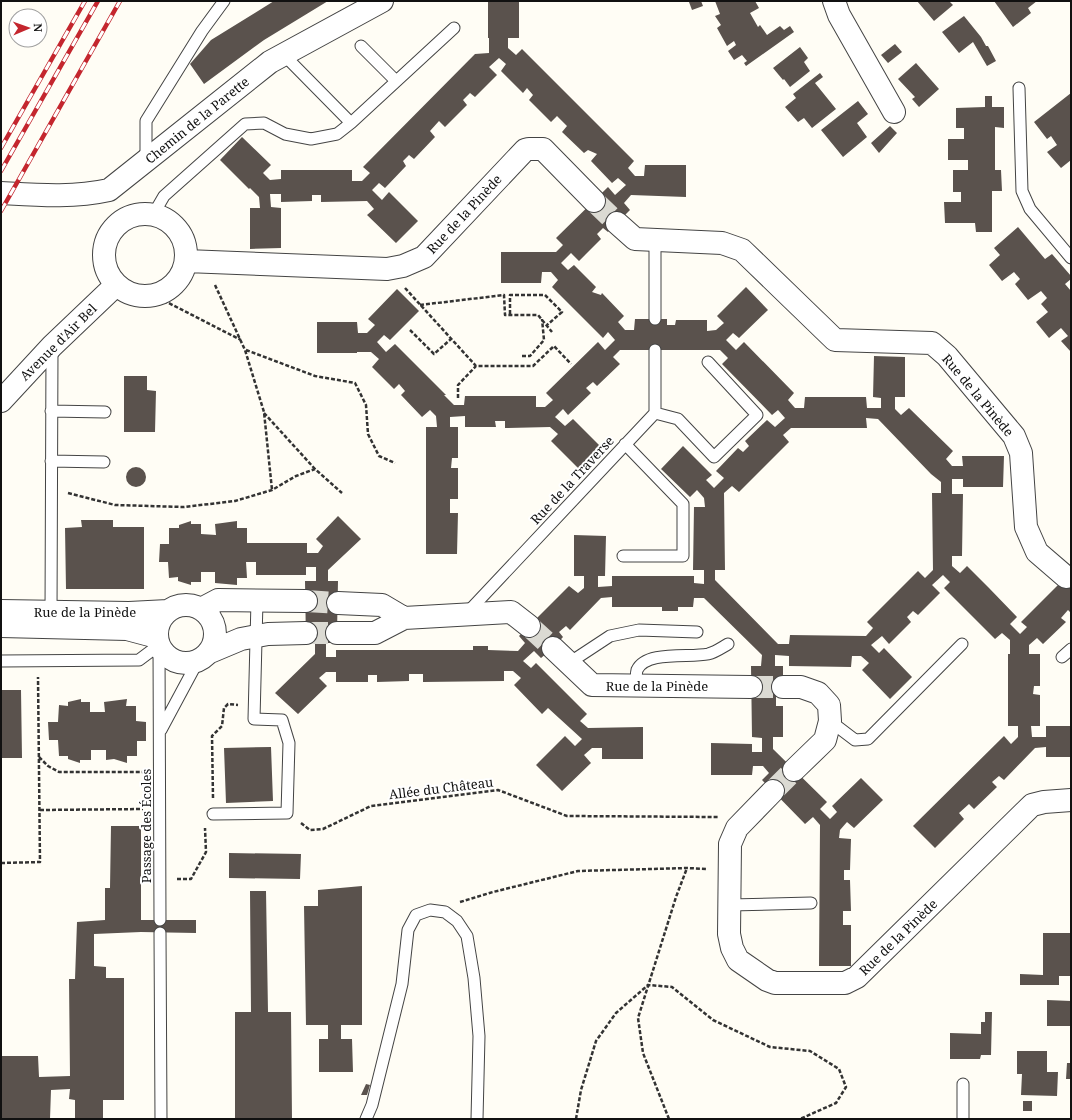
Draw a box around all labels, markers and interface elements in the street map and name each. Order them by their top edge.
north arrow [8,8,48,48]
text: N [31,23,46,33]
street label: Chemin de la Parette [141,72,253,168]
street label: Rue de la Pinède [422,170,506,258]
street label: Avenue d'Air Bel [16,300,100,384]
street label: Rue de la Pinède [938,350,1018,440]
street label: Rue de la Traverse [526,432,618,528]
street label: Rue de la Pinède [34,603,136,621]
street label: Rue de la Pinède [606,677,708,695]
street label: Passage des Écoles [137,769,155,883]
street label: Allée du Château [388,773,494,803]
street label: Rue de la Pinède [855,895,941,979]

